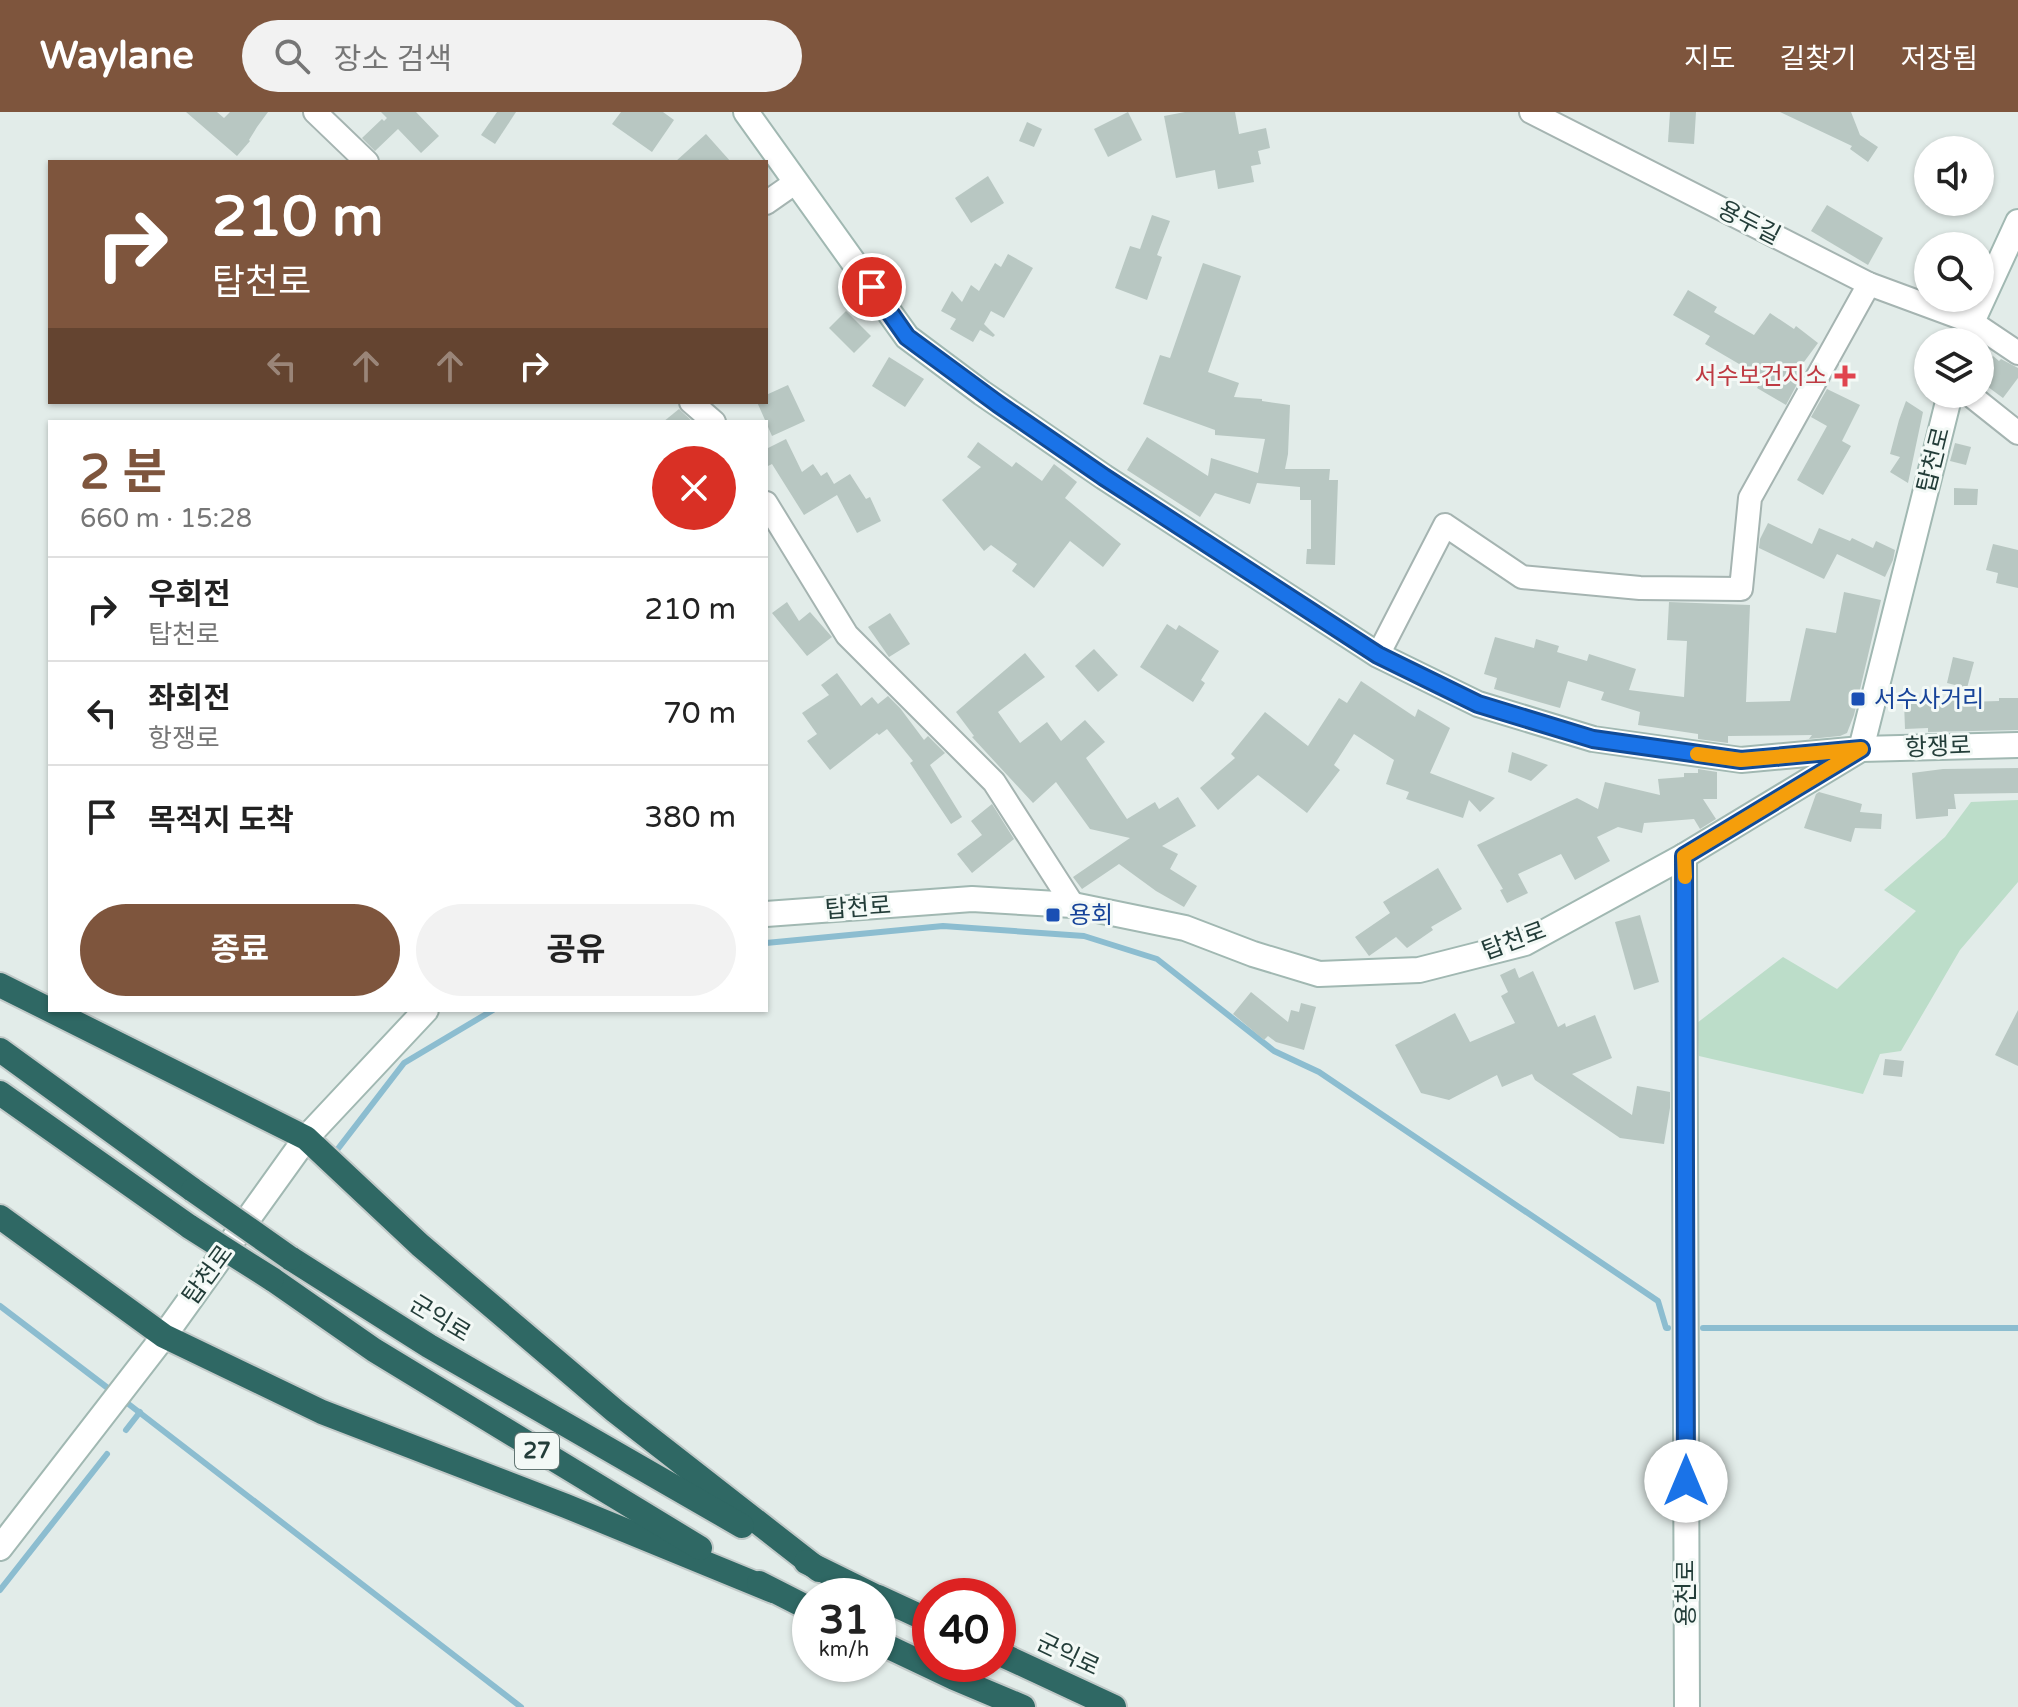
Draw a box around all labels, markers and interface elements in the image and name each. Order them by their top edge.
search box [242,20,802,92]
text: Waylane [40,33,194,79]
icon: search [270,34,314,78]
text: 장소 검색 [334,41,452,78]
text: 지도 [1684,42,1735,76]
text: 길찾기 [1779,42,1857,76]
text: 저장됨 [1901,42,1978,76]
map controls [1914,136,1994,408]
button: sound [1914,136,1994,216]
text: 210 m [212,184,383,251]
icon: right [80,192,184,296]
street label: 용두길 [1713,195,1785,251]
button: search [1914,232,1994,312]
pin [838,253,906,321]
text: 탑천로 [212,261,311,304]
icon: arrive [850,265,894,309]
button: layers [1914,328,1994,408]
icon: left [260,344,304,388]
icon: ahead [344,344,388,388]
icon: ahead [428,344,472,388]
icon: right [512,344,556,388]
place label: 서수보건지소 [1695,362,1827,391]
marker: 서수보건지소 [1834,365,1856,387]
street label: 탑천로 [1912,424,1956,496]
text: 2 분 [80,444,167,502]
button: close [652,446,736,530]
text: 660 m · 15:28 [80,503,252,534]
text: 우회전 [148,576,231,613]
icon: right [80,587,124,631]
text: 210 m [644,591,736,628]
text: 탑천로 [148,619,220,650]
text: 좌회전 [148,680,231,717]
place label: 서수사거리 [1874,685,1984,714]
marker: 서수사거리 [1849,690,1867,708]
icon: left [80,691,124,735]
text: 70 m [663,695,736,732]
text: 항쟁로 [148,723,220,754]
street label: 항쟁로 [1904,731,1972,763]
icon: arrive [80,795,124,839]
text: 380 m [644,799,736,836]
text: 목적지 도착 [148,802,294,839]
street label: 탑천로 [824,891,892,925]
place label: 용회 [1069,901,1113,930]
button: 종료 [80,904,400,996]
button: 공유 [416,904,736,996]
marker: 용회 [1044,906,1062,924]
street label: 탑천로 [1478,916,1550,966]
street label: 탑천로 [177,1240,239,1310]
street label: 군익로 [404,1290,476,1348]
road number: 27 [515,1433,559,1469]
position arrow [1644,1439,1728,1523]
street label: 용천로 [1672,1560,1701,1626]
speed limit sign: 40 [912,1578,1016,1682]
text: 31 [819,1596,869,1644]
street label: 군익로 [1032,1628,1104,1682]
text: km/h [819,1638,869,1662]

